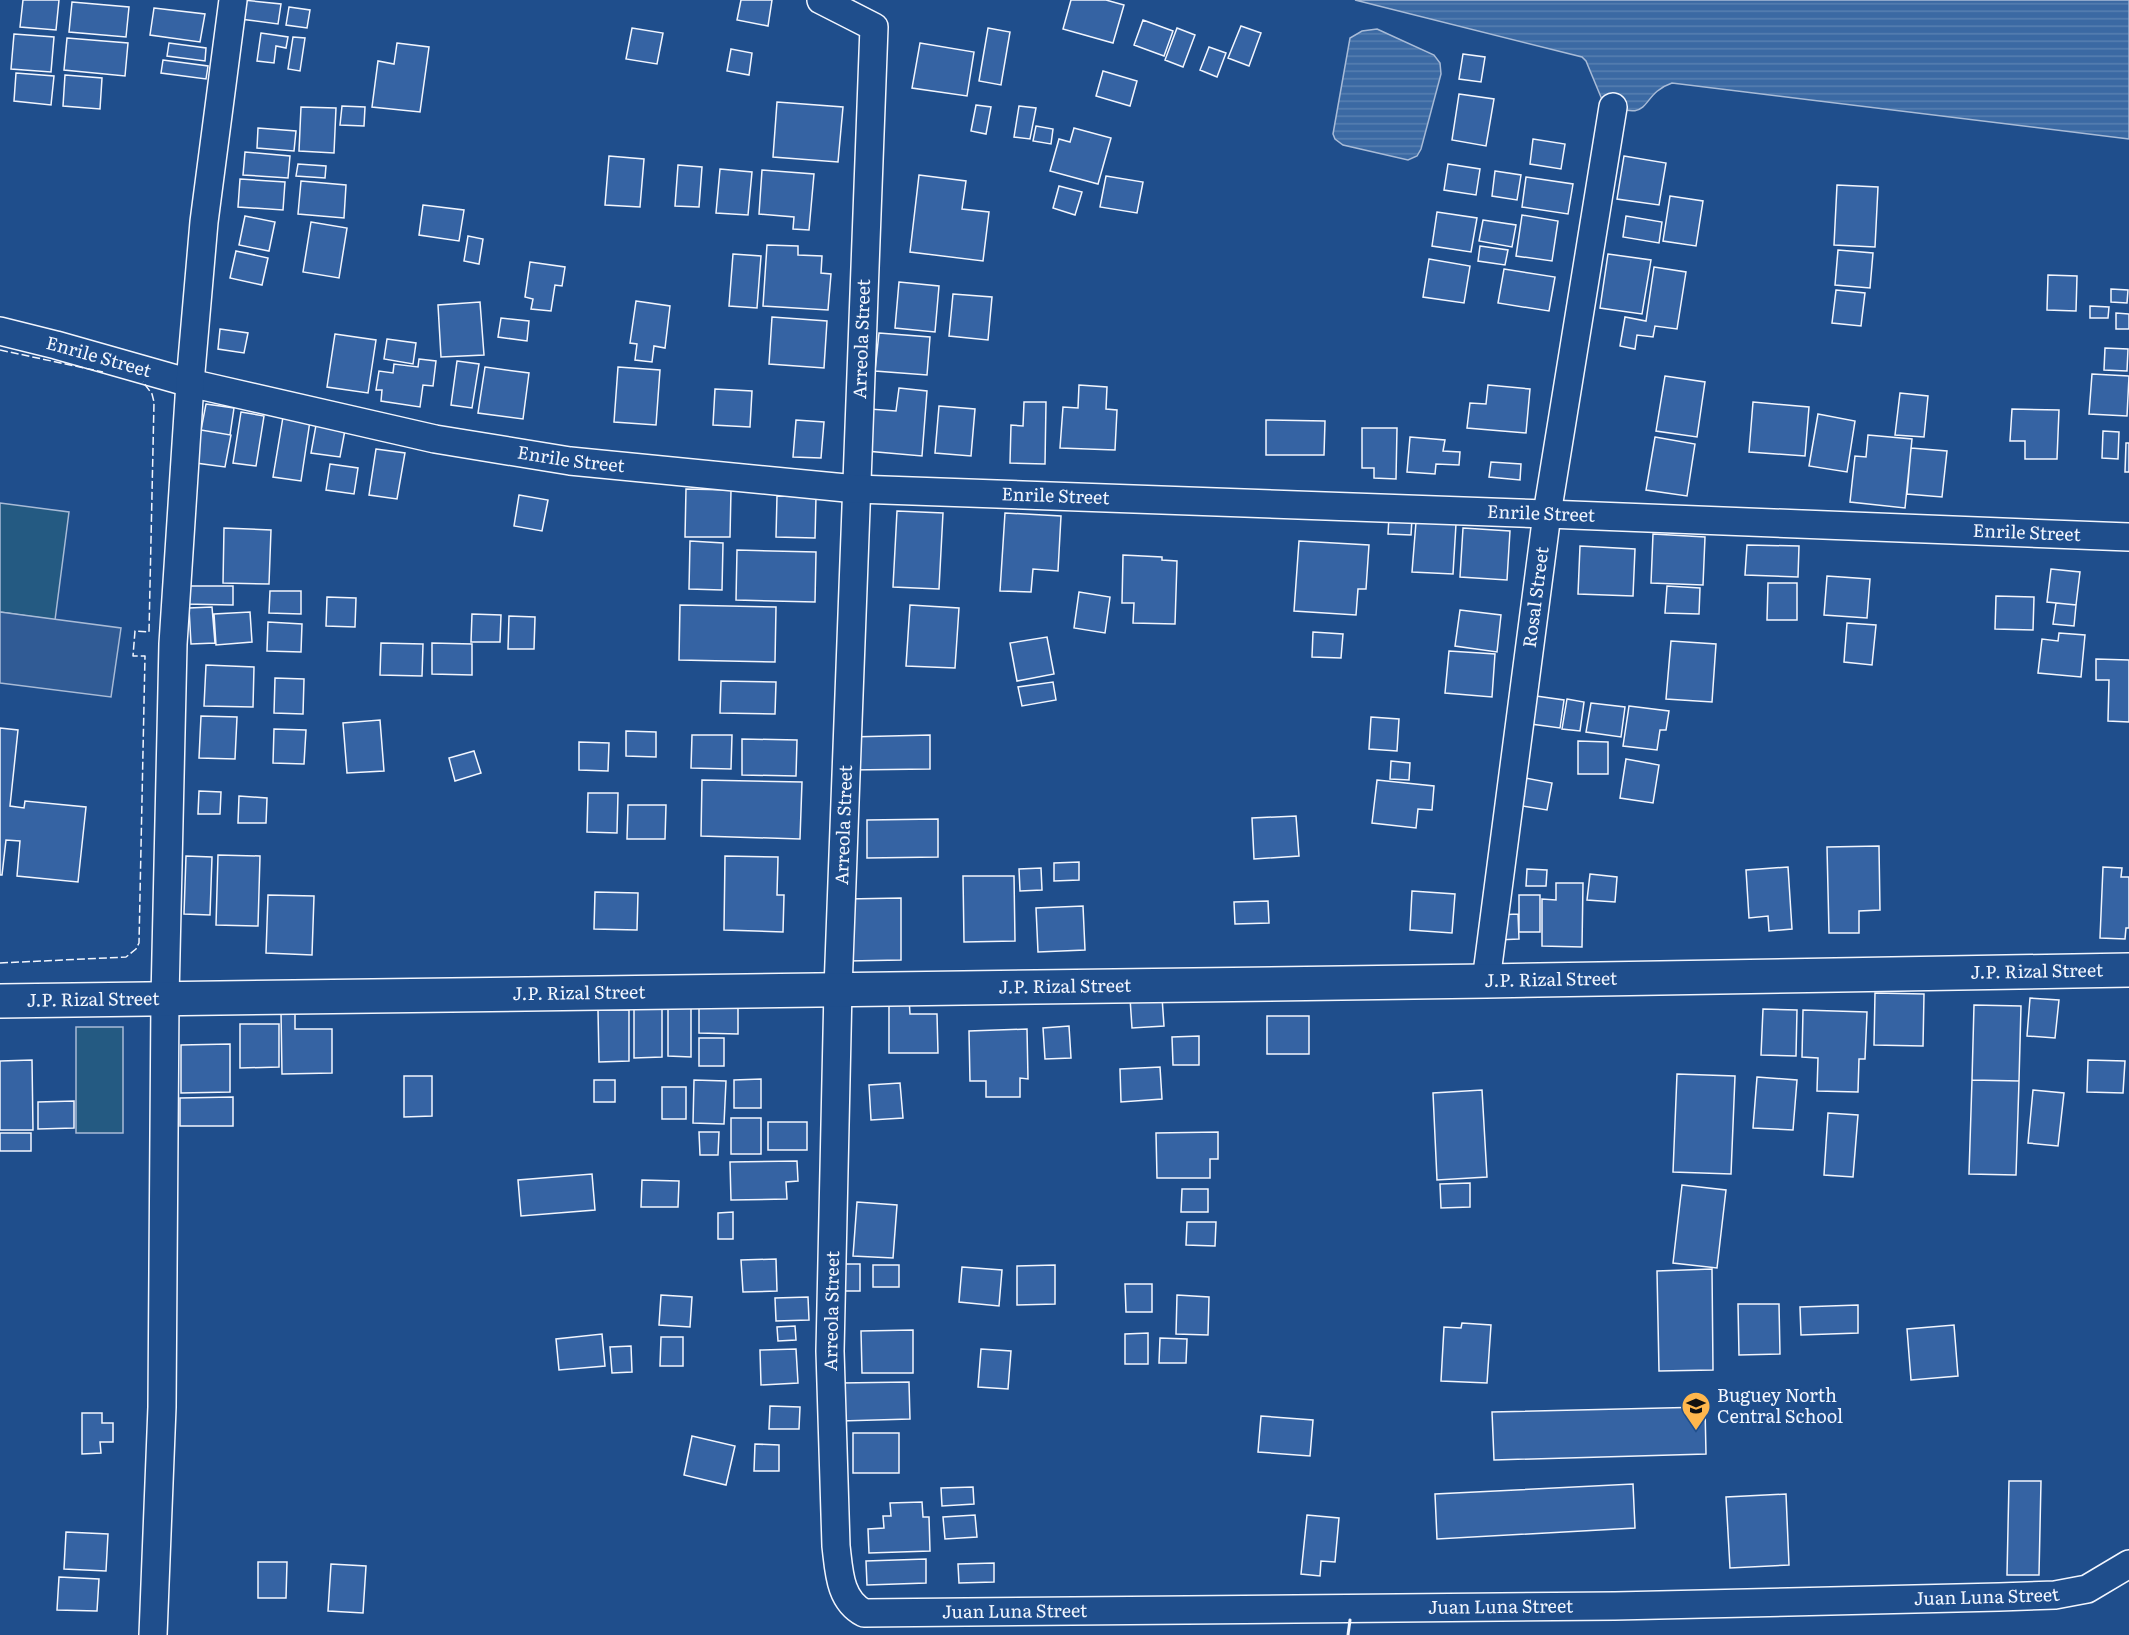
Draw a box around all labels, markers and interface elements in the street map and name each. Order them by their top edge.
street label: Arreola Street [845,278,876,399]
street label: Enrile Street [44,328,155,384]
street label: Enrile Street [516,438,627,478]
street label: Enrile Street [1001,479,1111,510]
street label: Enrile Street [1487,497,1596,528]
street label: Enrile Street [1972,516,2082,547]
street label: Rosal Street [1515,544,1555,649]
street label: Arreola Street [827,764,858,885]
street label: J.P. Rizal Street [1970,955,2104,985]
street label: J.P. Rizal Street [1484,964,1618,993]
street label: J.P. Rizal Street [998,971,1132,1000]
street label: J.P. Rizal Street [512,977,646,1006]
street label: J.P. Rizal Street [26,984,160,1013]
street label: Arreola Street [816,1250,845,1371]
place label: Buguey North Central School [1717,1381,1843,1429]
school or university icon: Buguey North Central School [1680,1390,1712,1432]
street label: Juan Luna Street [1914,1579,2062,1611]
street label: Juan Luna Street [1428,1591,1574,1620]
street label: Juan Luna Street [942,1596,1088,1624]

